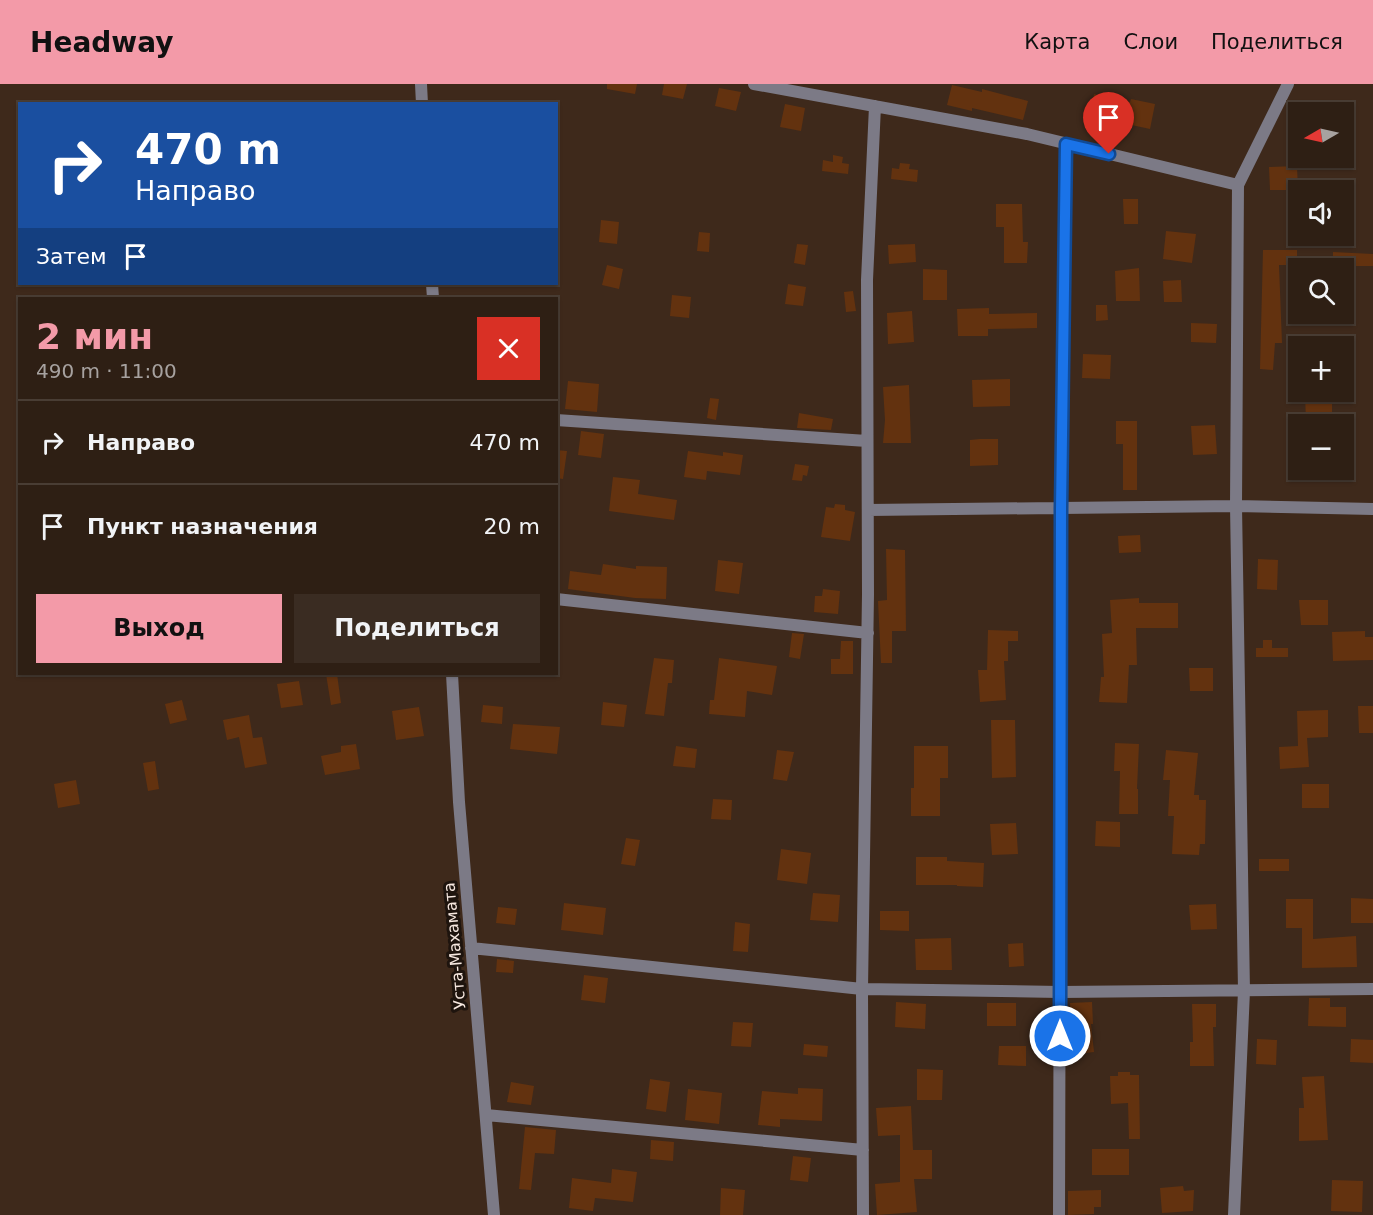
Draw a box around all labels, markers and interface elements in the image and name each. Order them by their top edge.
text: Headway [30,26,174,59]
text: Карта [1024,30,1090,54]
text: Слои [1123,30,1178,54]
text: Поделиться [1211,30,1343,54]
pin [1083,92,1134,154]
icon: arrive [1092,101,1125,134]
north arrow [1288,102,1354,168]
map controls [1288,102,1354,480]
text: 470 m [135,125,281,174]
icon: right [36,126,114,204]
text: Направо [135,175,256,206]
button: sound [1288,180,1354,246]
icon: arrive [119,240,152,273]
text: Затем [36,244,107,269]
button: search [1288,258,1354,324]
text: 2 мин [36,316,153,357]
button: close [477,317,540,380]
button: + [1288,336,1354,402]
text: 490 m · 11:00 [36,359,177,383]
button: − [1288,414,1354,480]
icon: right [36,426,69,459]
text: Направо [87,430,195,455]
text: 470 m [470,430,540,455]
icon: arrive [36,510,69,543]
text: Пункт назначения [87,514,318,539]
text: 20 m [484,514,540,539]
button: Выход [36,594,282,663]
button: Поделиться [294,594,540,663]
street label: Уста-Махамата [439,882,470,1010]
position arrow [1028,1004,1092,1068]

